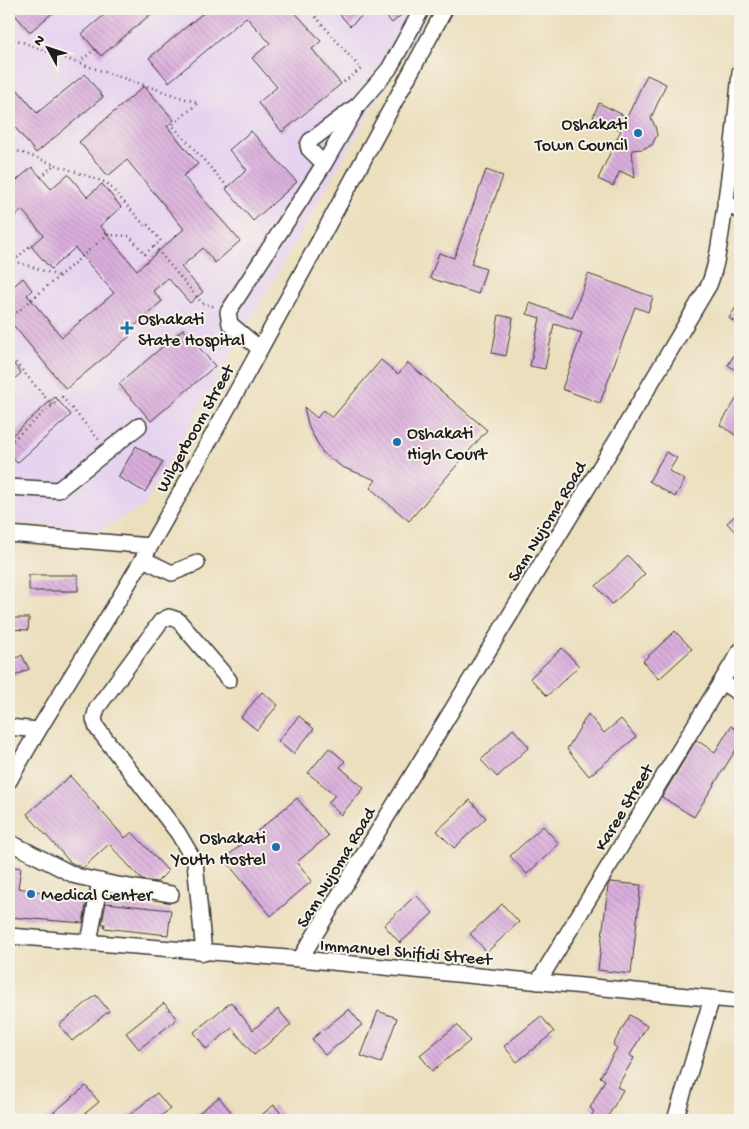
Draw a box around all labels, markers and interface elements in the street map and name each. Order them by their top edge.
north arrow [22,22,72,72]
text: N [31,32,49,50]
place label: Oshakati Town Council [534,115,628,157]
marker: Oshakati Town Council [632,127,644,139]
place label: Oshakati State Hospital [138,310,245,352]
marker: Oshakati State Hospital [120,321,134,335]
street label: Wilgerboom Street [153,360,241,497]
place label: Oshakati High Court [407,424,488,466]
marker: Oshakati High Court [391,436,403,448]
street label: Sam Nujoma Road [504,457,593,586]
street label: Karee Street [591,760,660,855]
street label: Sam Nujoma Road [293,803,382,932]
place label: Oshakati Youth Hostel [170,829,266,871]
marker: Oshakati Youth Hostel [270,841,282,853]
place label: Medical Center [41,886,154,907]
marker: Medical Center [25,888,37,900]
street label: Immanuel Shifidi Street [319,936,494,972]

